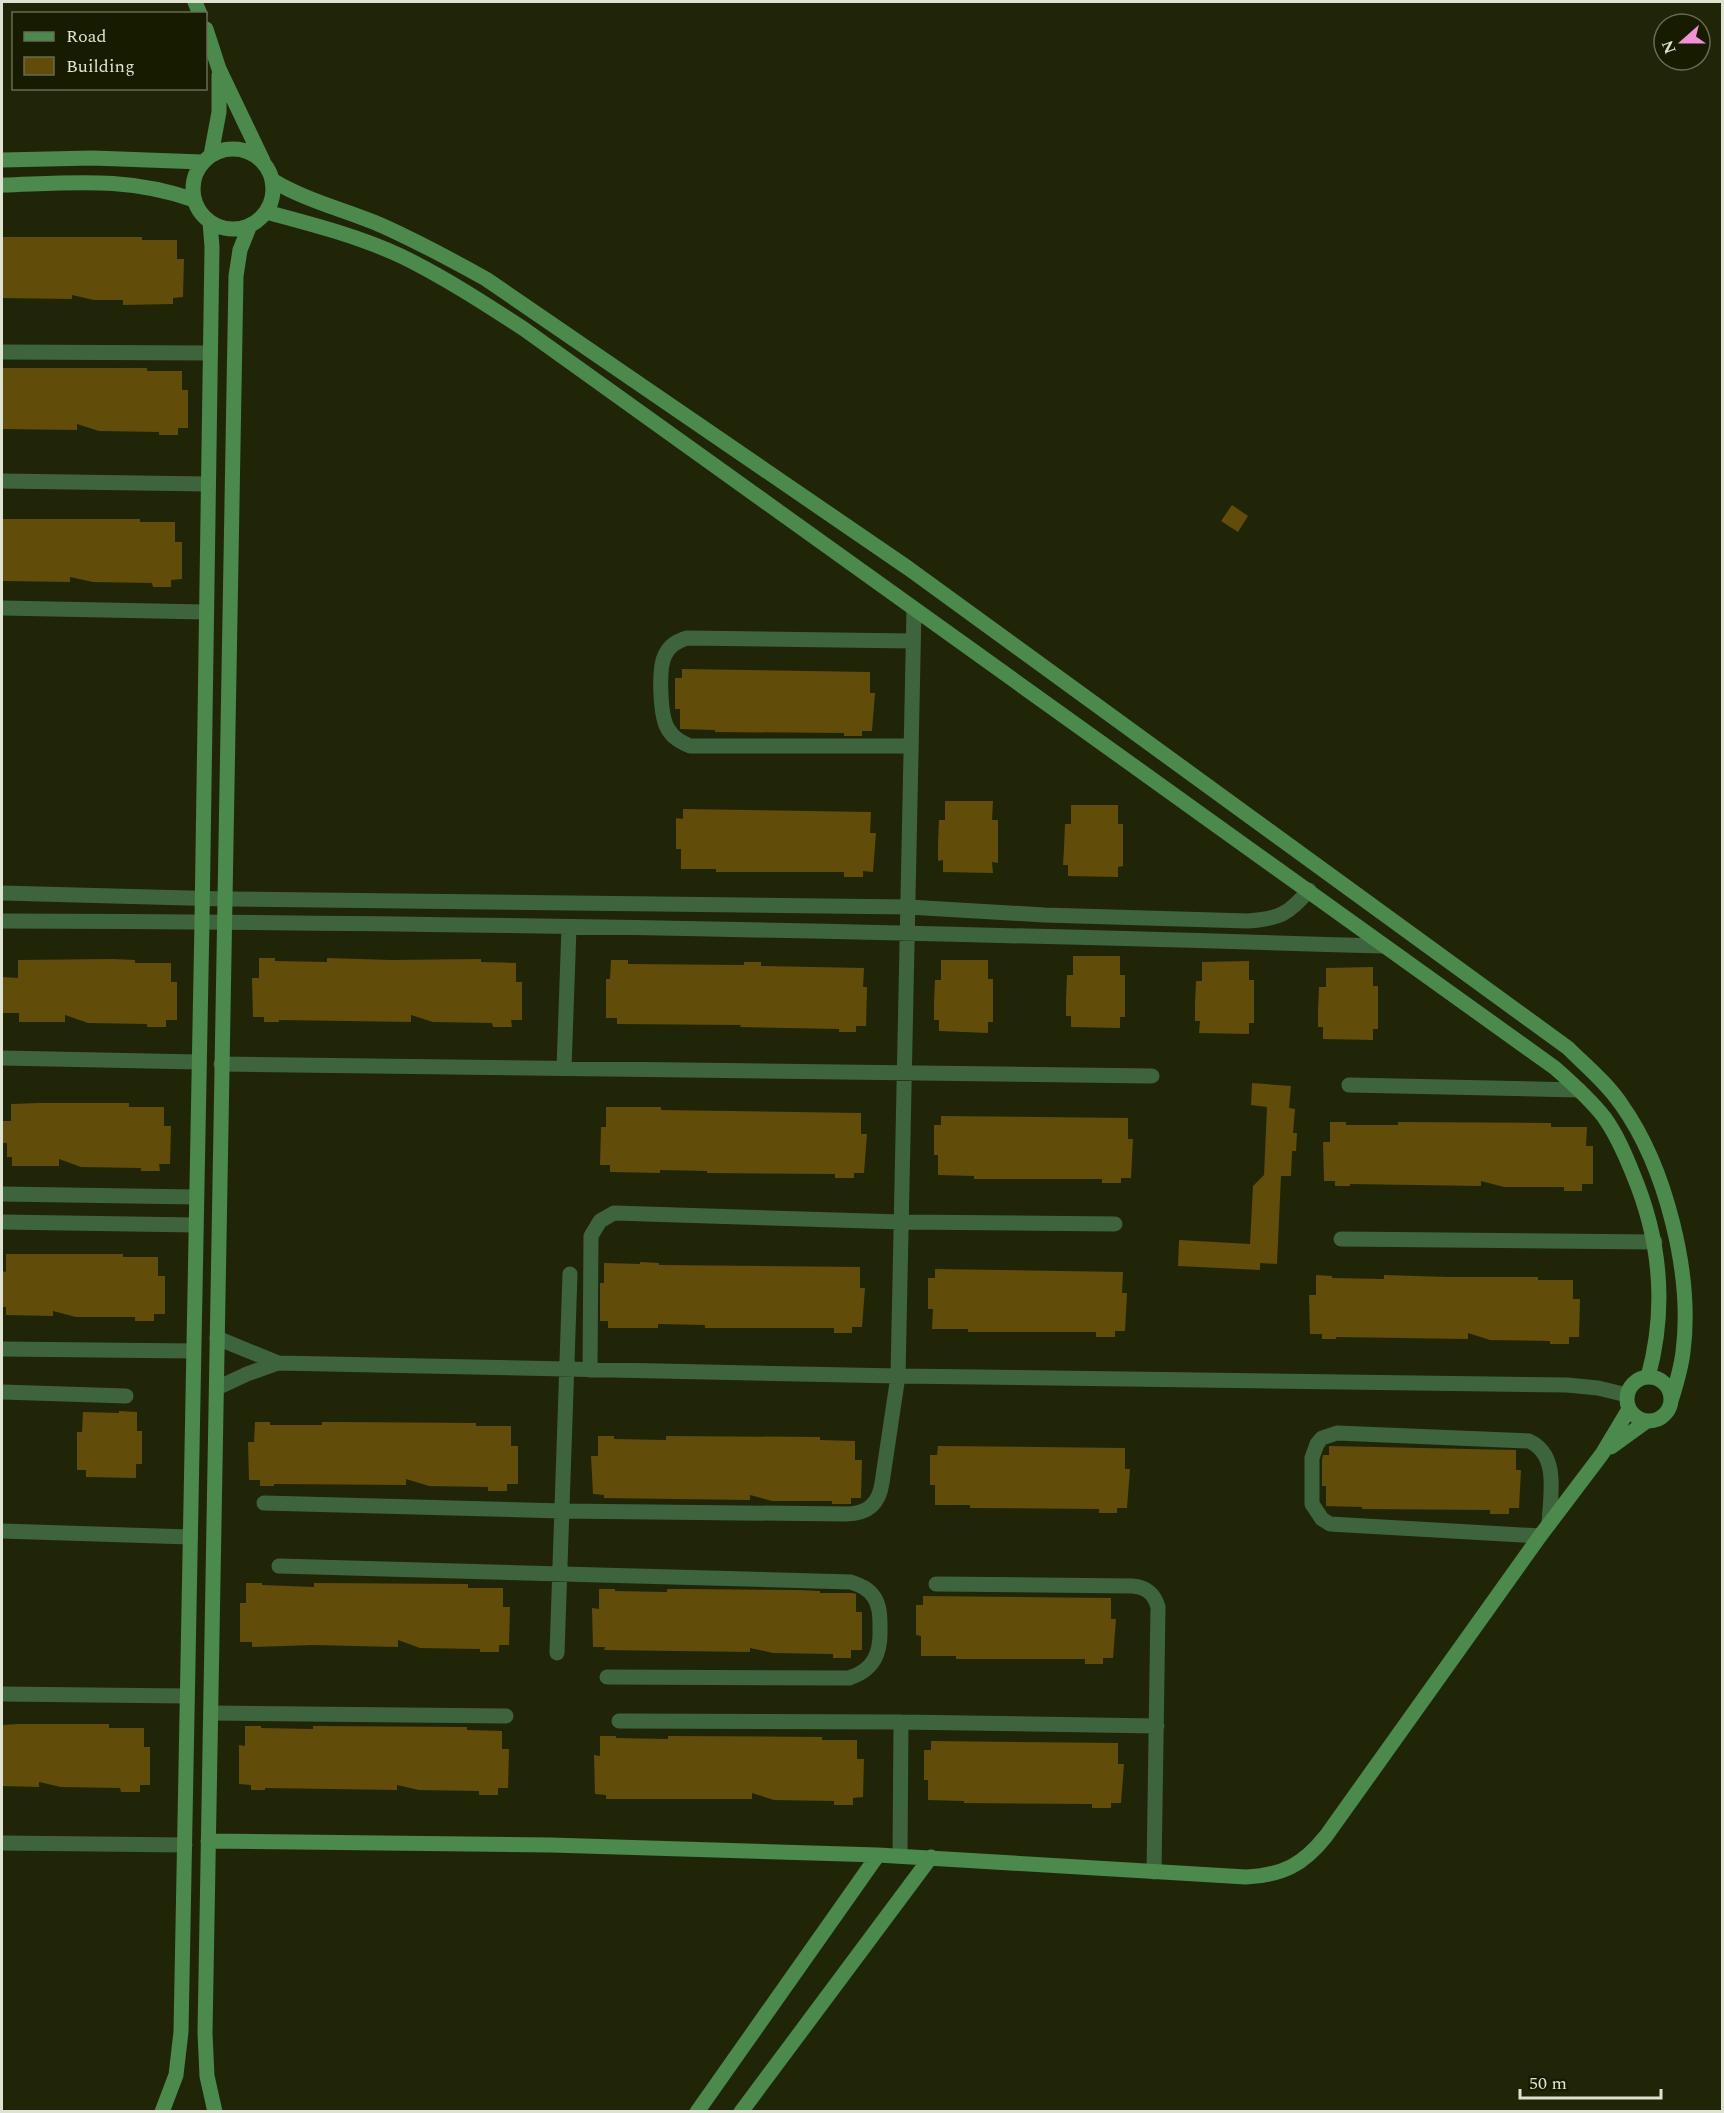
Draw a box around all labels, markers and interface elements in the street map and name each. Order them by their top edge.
legend [12,12,207,90]
north arrow [1652,12,1712,72]
text: Road [66,23,107,50]
text: N [1655,37,1682,57]
text: Building [66,53,135,80]
scale bar [1520,2062,1661,2100]
text: 50 m [1529,2070,1567,2097]

